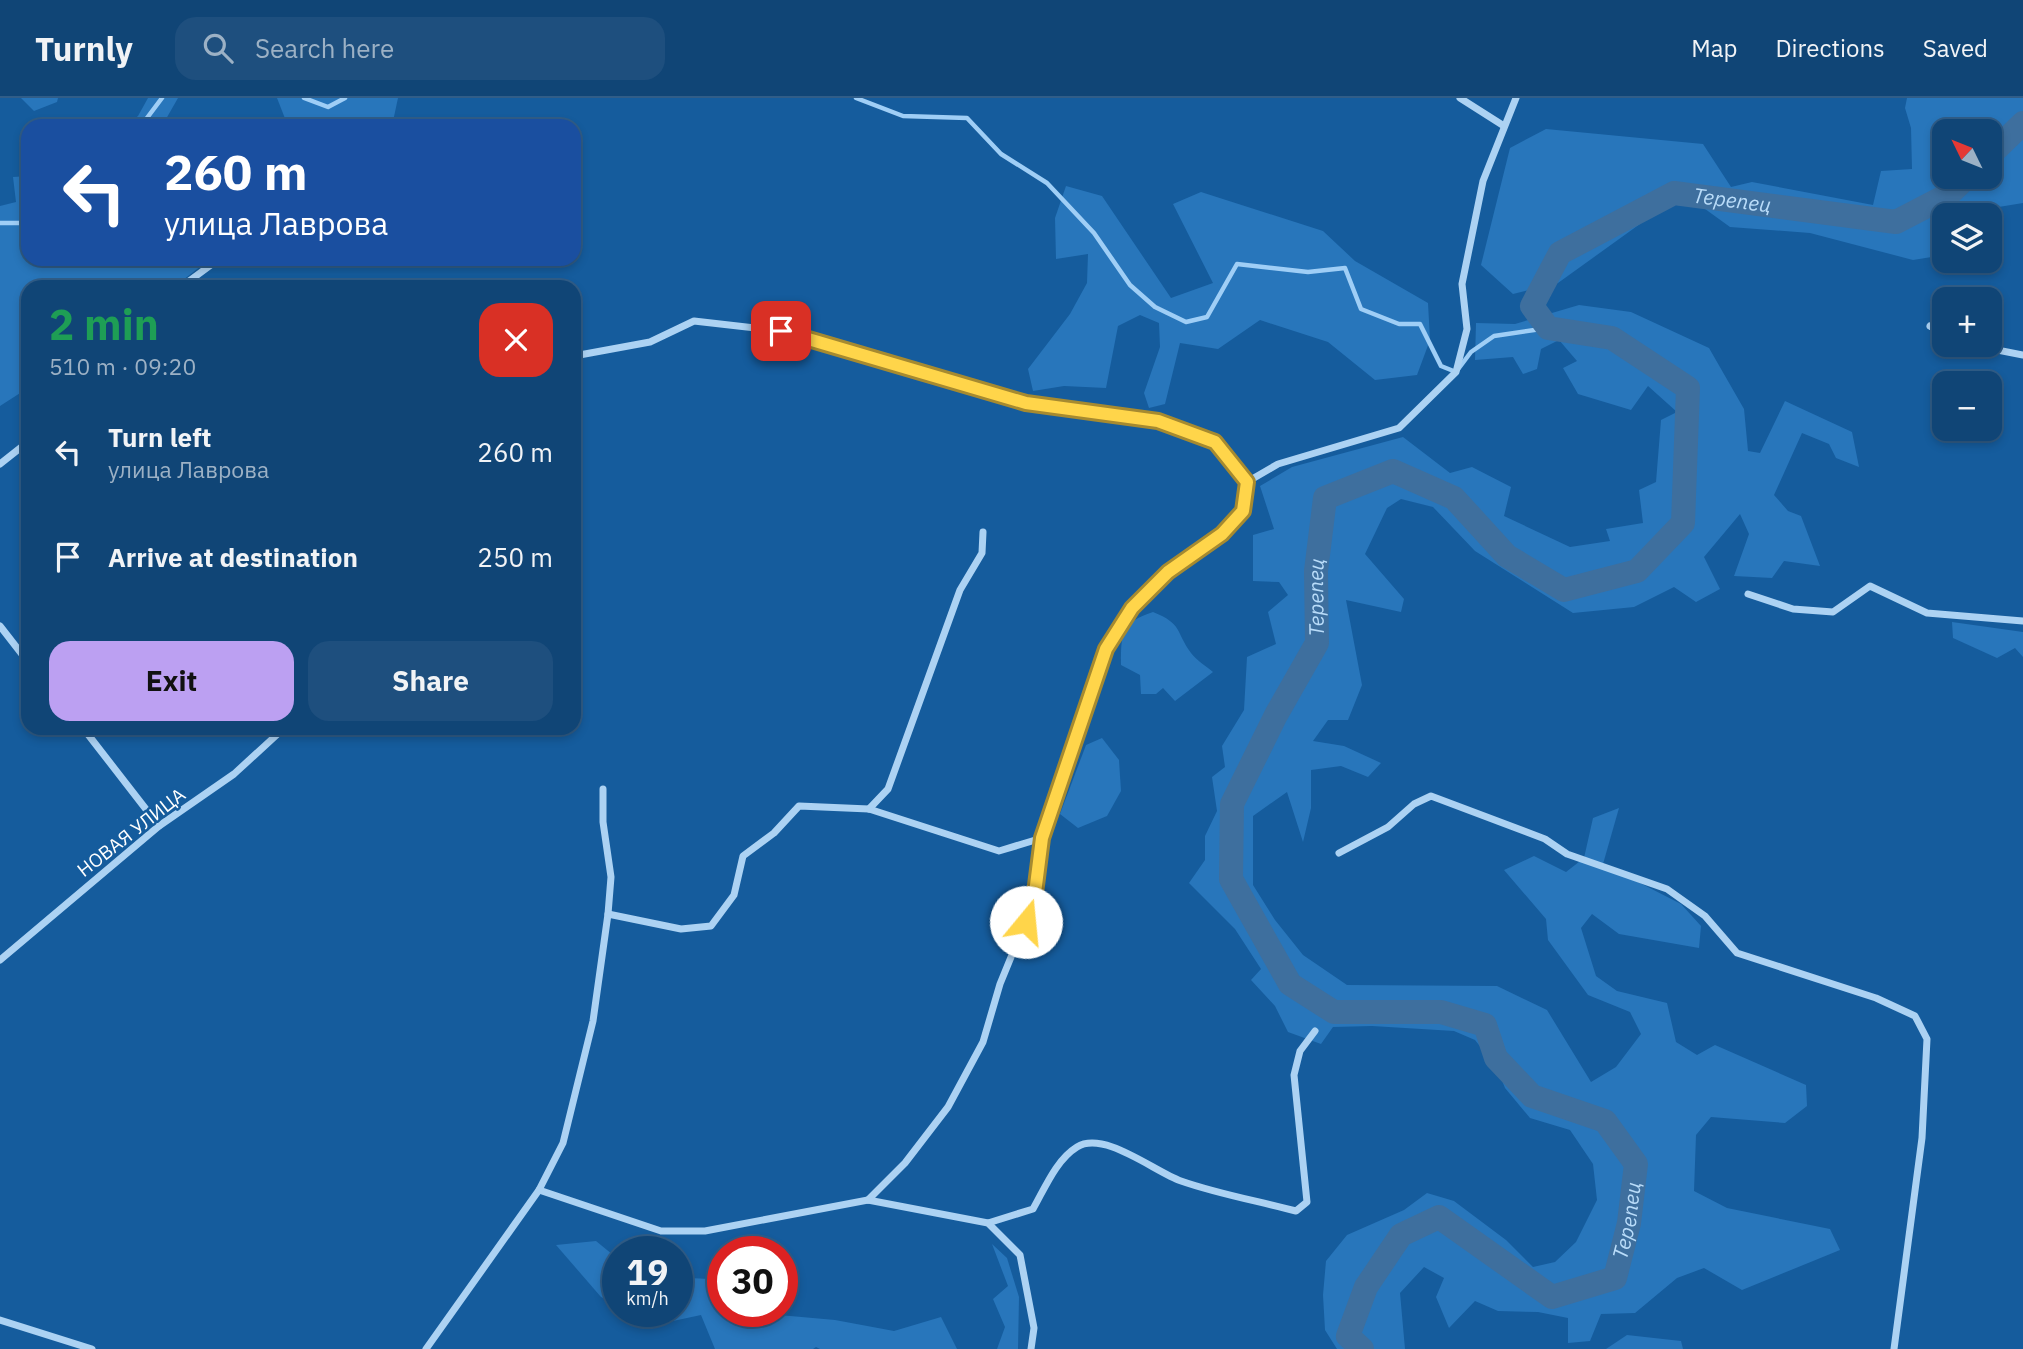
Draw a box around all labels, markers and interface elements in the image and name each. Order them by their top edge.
search box [175,17,665,80]
text: Turnly [35,27,133,70]
icon: search [199,29,237,67]
text: Search here [255,31,394,65]
text: Map [1691,32,1737,64]
text: Directions [1775,32,1885,64]
text: Saved [1923,32,1988,64]
north arrow [1932,119,2002,189]
map controls [1932,119,2002,441]
text: 260 m [164,140,308,203]
icon: left [49,147,140,238]
water label: Терепец [1691,181,1773,219]
text: улица Лаврова [164,202,388,244]
button: layers [1932,203,2002,273]
button: + [1932,287,2002,357]
text: 2 min [49,297,159,352]
pin [751,301,811,361]
button: close [479,303,553,377]
icon: arrive [762,312,800,350]
text: 510 m · 09:20 [49,351,196,381]
button: − [1932,371,2002,441]
text: Turn left [108,420,211,454]
icon: left [49,433,87,471]
text: 260 m [477,435,553,469]
text: улица Лаврова [108,454,269,484]
icon: arrive [49,538,87,576]
text: Arrive at destination [108,540,358,574]
text: 250 m [477,540,553,574]
water label: Терепец [1301,556,1330,637]
button: Exit [49,641,294,721]
button: Share [308,641,553,721]
street label: НОВАЯ УЛИЦА [72,782,190,882]
position arrow [989,885,1063,959]
water label: Терепец [1605,1180,1647,1262]
speed limit sign: 30 [707,1236,798,1327]
text: 19 [626,1249,669,1295]
text: km/h [626,1287,669,1310]

